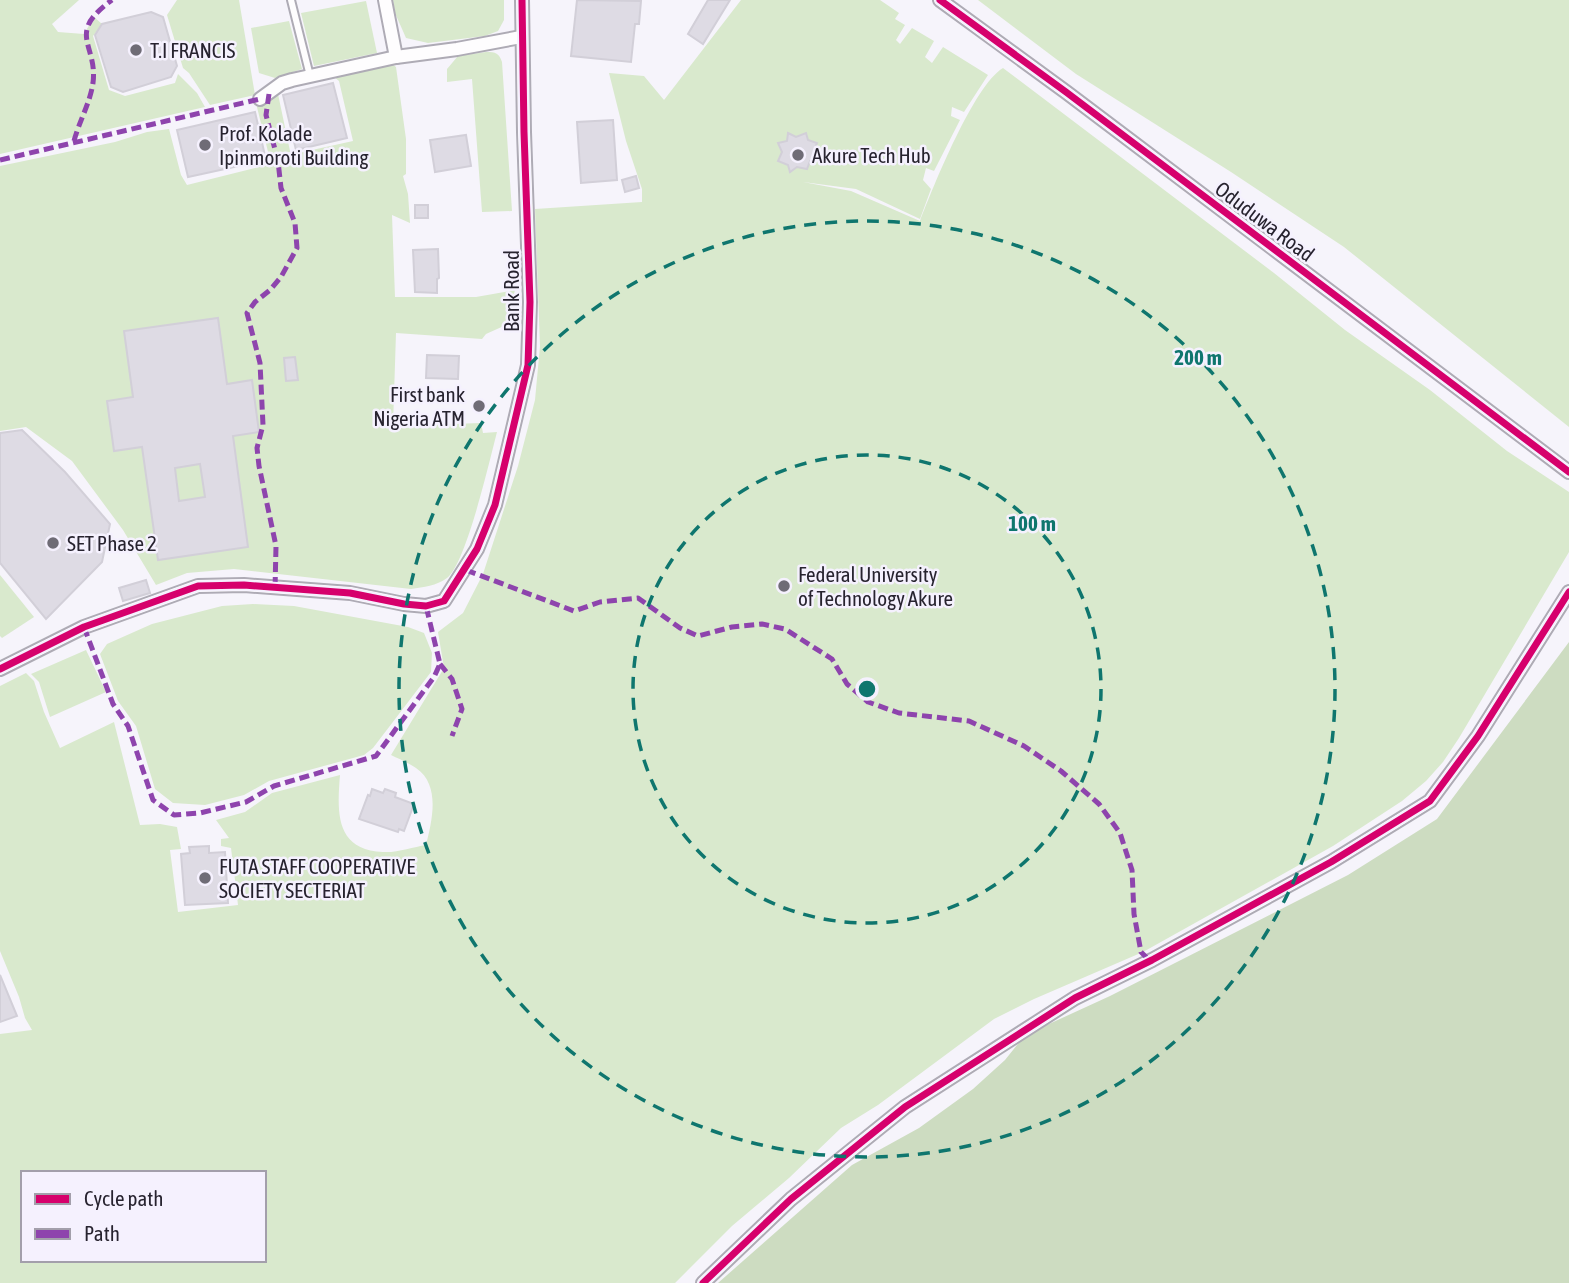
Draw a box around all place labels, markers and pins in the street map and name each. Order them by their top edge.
place label: T.I FRANCIS [150,38,236,62]
marker: T.I FRANCIS [128,42,144,58]
place label: Prof. Kolade Ipinmoroti Building [219,121,368,169]
marker: Prof. Kolade Ipinmoroti Building [197,137,213,153]
place label: Akure Tech Hub [812,143,931,167]
marker: Akure Tech Hub [790,147,806,163]
place label: First bank Nigeria ATM [373,382,465,430]
marker: First bank Nigeria ATM [471,398,487,414]
place label: SET Phase 2 [67,531,157,555]
marker: SET Phase 2 [45,535,61,551]
place label: Federal University of Technology Akure [798,562,953,610]
marker: Federal University of Technology Akure [776,578,792,594]
centre of rings [855,677,879,701]
place label: FUTA STAFF COOPERATIVE SOCIETY SECTERIAT [219,854,415,902]
marker: FUTA STAFF COOPERATIVE SOCIETY SECTERIAT [197,870,213,886]

